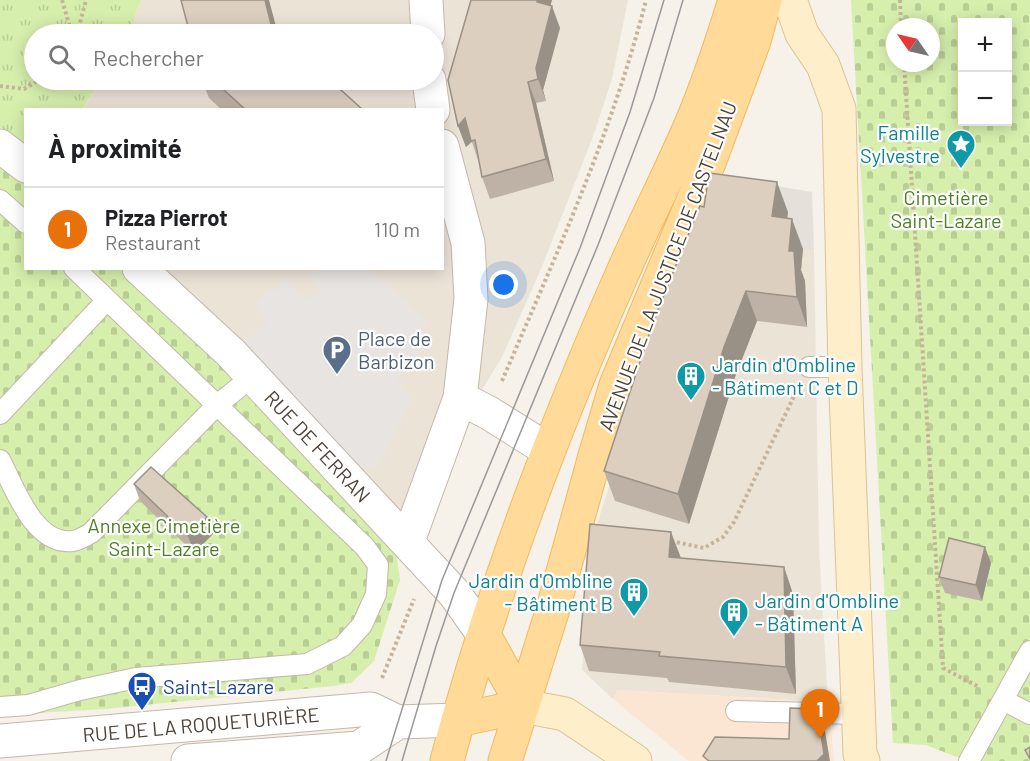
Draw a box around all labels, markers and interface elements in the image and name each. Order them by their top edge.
north arrow [886,18,940,72]
map controls [958,18,1012,126]
button: + [958,18,1012,72]
search box [24,24,444,90]
icon: search [45,41,78,74]
text: Rechercher [93,44,204,70]
button: − [958,72,1012,126]
street label: AVENUE DE LA JUSTICE DE CASTELNAU [593,98,741,434]
place label: Famille Sylvestre [860,120,940,167]
place icon: Famille Sylvestre [945,128,977,170]
text: À proximité [48,132,182,163]
park label: Cimetière Saint-Lazare [890,185,1002,232]
text: Pizza Pierrot [105,204,228,230]
text: 1 [64,217,71,241]
text: 110 m [374,217,420,241]
text: Restaurant [105,230,201,254]
your location [489,270,518,299]
place label: Place de Barbizon [358,326,435,373]
parking icon: Place de Barbizon [321,334,353,376]
place label: Jardin d'Ombline - Bâtiment C et D [712,352,858,399]
building icon: Jardin d'Ombline - Bâtiment C et D [675,360,707,402]
street label: RUE DE FERRAN [260,385,376,507]
park label: Annexe Cimetière Saint-Lazare [88,513,240,560]
place label: Jardin d'Ombline - Bâtiment B [469,568,613,615]
building icon: Jardin d'Ombline - Bâtiment B [618,576,650,618]
place label: Jardin d'Ombline - Bâtiment A [755,588,899,635]
building icon: Jardin d'Ombline - Bâtiment A [718,596,750,638]
bus stop icon: Saint-Lazare [126,670,158,712]
place label: Saint-Lazare [163,674,274,698]
pin: 1 [800,690,840,739]
street label: RUE DE LA ROQUETURIÈRE [82,702,320,746]

